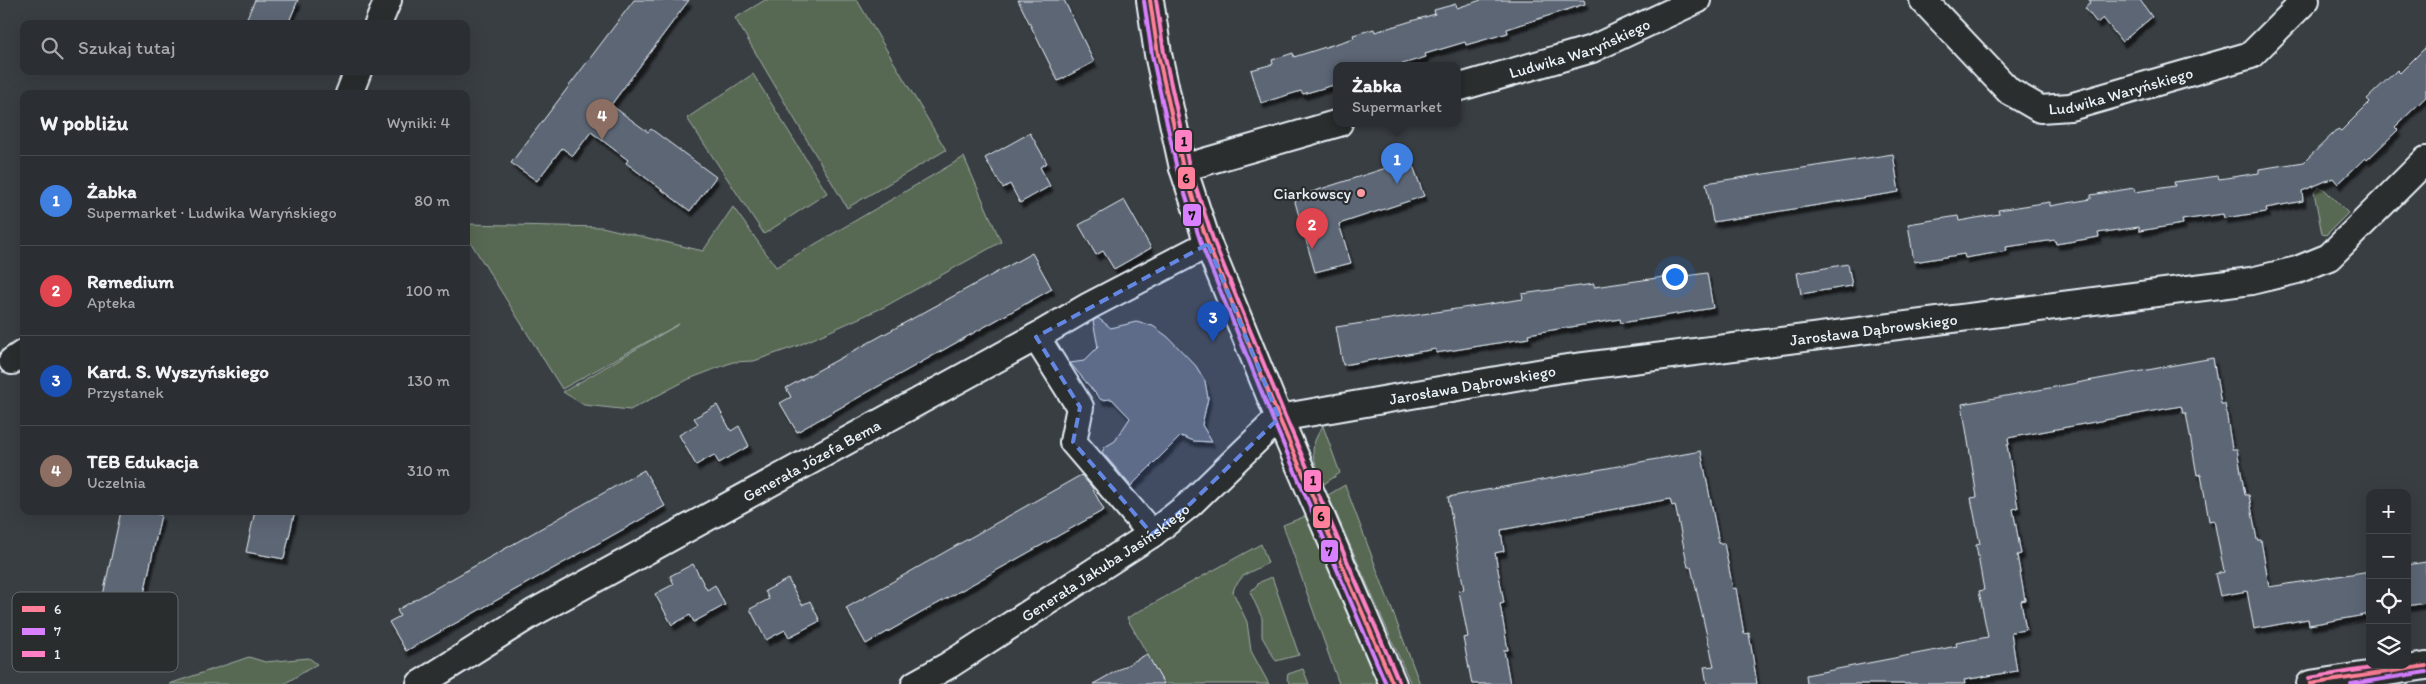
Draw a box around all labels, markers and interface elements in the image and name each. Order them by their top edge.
street label: Ludwika Waryńskiego [1507,14,1653,82]
search box [20,20,470,75]
icon: search [38,34,66,62]
text: Szukaj tutaj [78,36,175,59]
popup [1333,62,1461,127]
street label: Ludwika Waryńskiego [2048,63,2195,118]
text: Żabka [1352,74,1402,97]
text: Supermarket [1352,97,1442,116]
pin: 4 [586,99,618,140]
text: W pobliżu [40,110,128,135]
text: Wyniki: 4 [387,113,450,132]
line badge: 1 [1174,129,1193,153]
text: 1 [1181,133,1188,150]
pin: 1 [1381,143,1413,184]
line badge: 6 [1177,166,1196,190]
text: 6 [1182,170,1190,187]
text: Żabka [87,180,137,203]
place label: Ciarkowscy [1273,184,1351,203]
marker: Ciarkowscy [1355,187,1367,199]
text: 1 [52,191,60,210]
text: 80 m [414,191,450,210]
text: Supermarket · Ludwika Waryńskiego [87,203,337,222]
line badge: 7 [1182,203,1202,227]
text: 7 [1188,207,1196,224]
pin: 2 [1296,208,1328,249]
your location [1662,264,1688,290]
text: Remedium [87,270,174,293]
text: 2 [52,281,60,300]
text: 100 m [406,281,450,300]
text: Apteka [87,293,135,312]
pin: 3 [1197,301,1229,342]
street label: Jarosława Dąbrowskiego [1789,310,1959,350]
text: Kard. S. Wyszyńskiego [87,360,269,383]
street label: Jarosława Dąbrowskiego [1388,361,1557,409]
text: 3 [52,371,60,390]
text: 130 m [407,371,450,390]
text: Przystanek [87,383,164,402]
street label: Generała Józefa Bema [739,415,884,506]
text: TEB Edukacja [87,450,199,473]
text: 4 [51,461,61,480]
text: 310 m [407,461,450,480]
line badge: 1 [1303,469,1322,493]
text: 1 [1310,472,1317,489]
text: Uczelnia [87,473,146,492]
map controls [2366,489,2411,669]
button: + [2366,489,2411,534]
street label: Generała Jakuba Jasińskiego [1018,499,1193,626]
line badge: 6 [1312,505,1331,529]
text: 6 [1317,508,1325,525]
button: − [2366,534,2411,579]
line badge: 7 [1320,539,1339,563]
text: 7 [1325,543,1333,560]
button: locate [2366,579,2411,624]
legend [12,592,178,672]
text: 6 [54,601,61,618]
text: 7 [54,623,61,640]
button: layers [2366,624,2411,669]
text: 1 [54,646,61,663]

